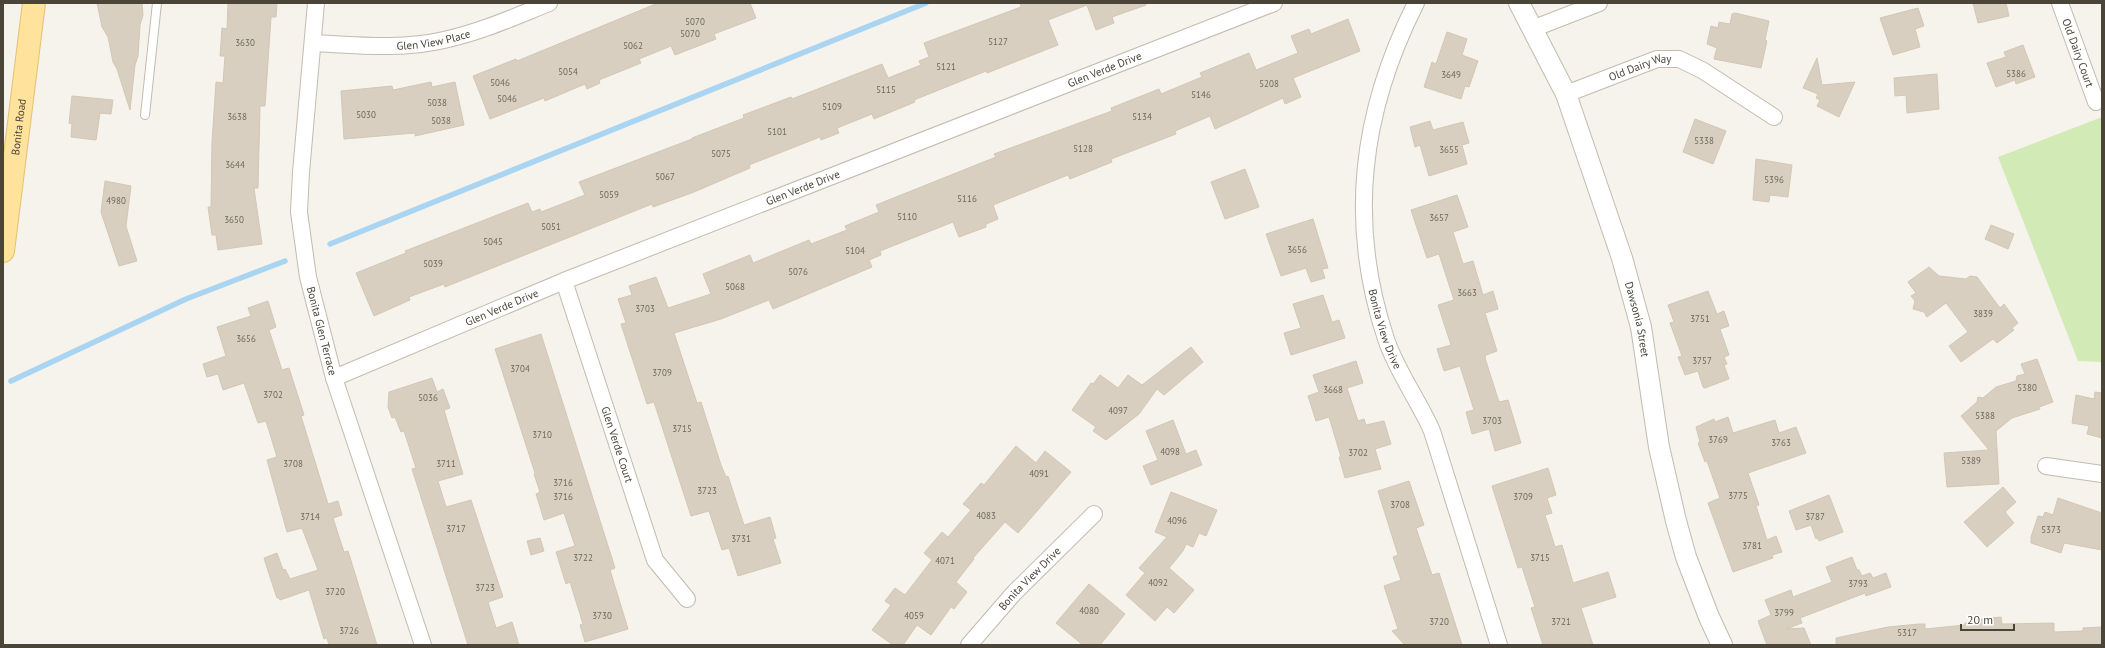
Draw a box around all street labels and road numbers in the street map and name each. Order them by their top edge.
street label: Old Dairy Court [2059,16,2097,89]
street label: Glen View Place [396,26,472,53]
street label: Glen Verde Drive [1065,48,1144,90]
street label: Old Dairy Way [1607,51,1672,84]
street label: Bonita Road [8,98,29,156]
street label: Glen Verde Drive [764,167,842,208]
street label: Dawsonia Street [1622,280,1652,358]
street label: Bonita Glen Terrace [304,285,340,377]
street label: Glen Verde Drive [463,285,541,329]
street label: Bonita View Drive [1366,288,1405,372]
street label: Glen Verde Court [598,405,636,485]
street label: Bonita View Drive [995,544,1064,613]

